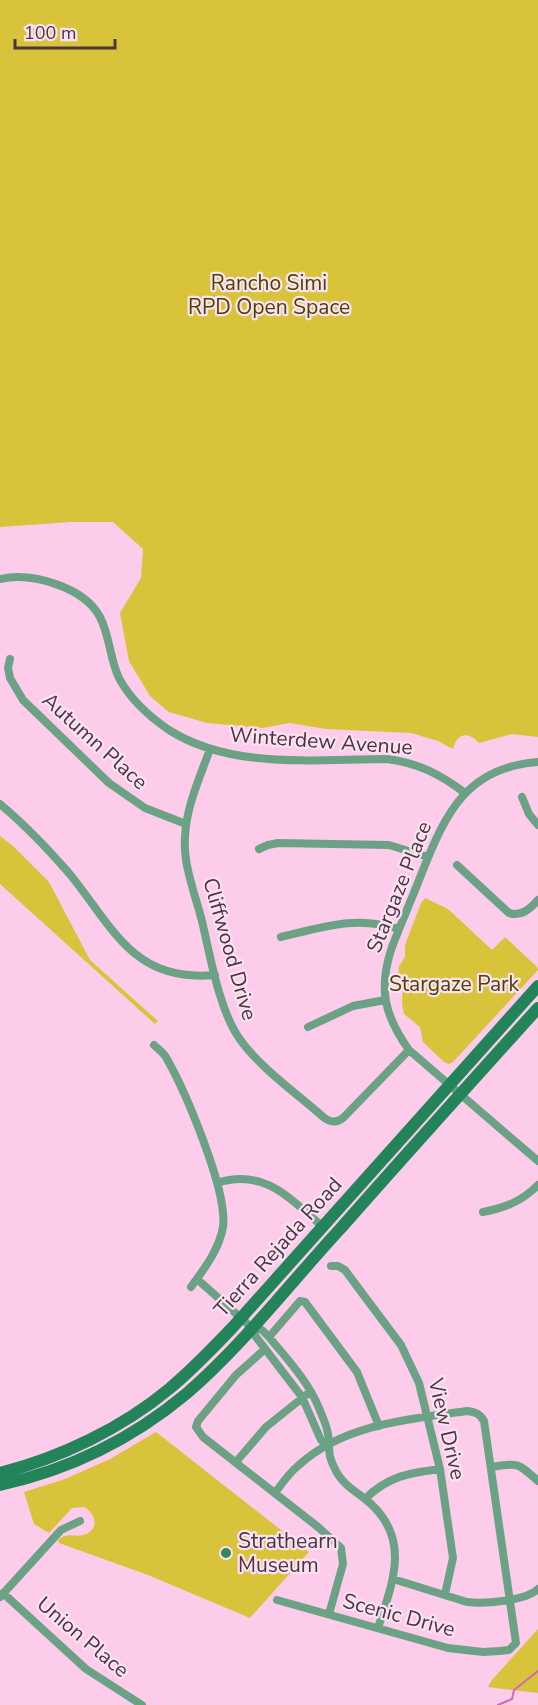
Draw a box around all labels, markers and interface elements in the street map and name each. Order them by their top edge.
scale bar [15,12,116,50]
text: 100 m [24,21,76,45]
park label: Rancho Simi RPD Open Space [188,269,350,321]
street label: Autumn Place [36,686,154,796]
street label: Winterdew Avenue [228,721,414,761]
street label: Stargaze Place [360,817,438,957]
street label: Cliffwood Drive [196,874,264,1024]
park label: Stargaze Park [389,970,520,998]
street label: Tierra Rejada Road [208,1171,348,1323]
street label: View Drive [422,1375,472,1482]
place label: Strathearn Museum [238,1527,338,1579]
marker: Strathearn Museum [219,1546,233,1560]
street label: Scenic Drive [340,1587,458,1643]
street label: Union Place [31,1590,135,1684]

